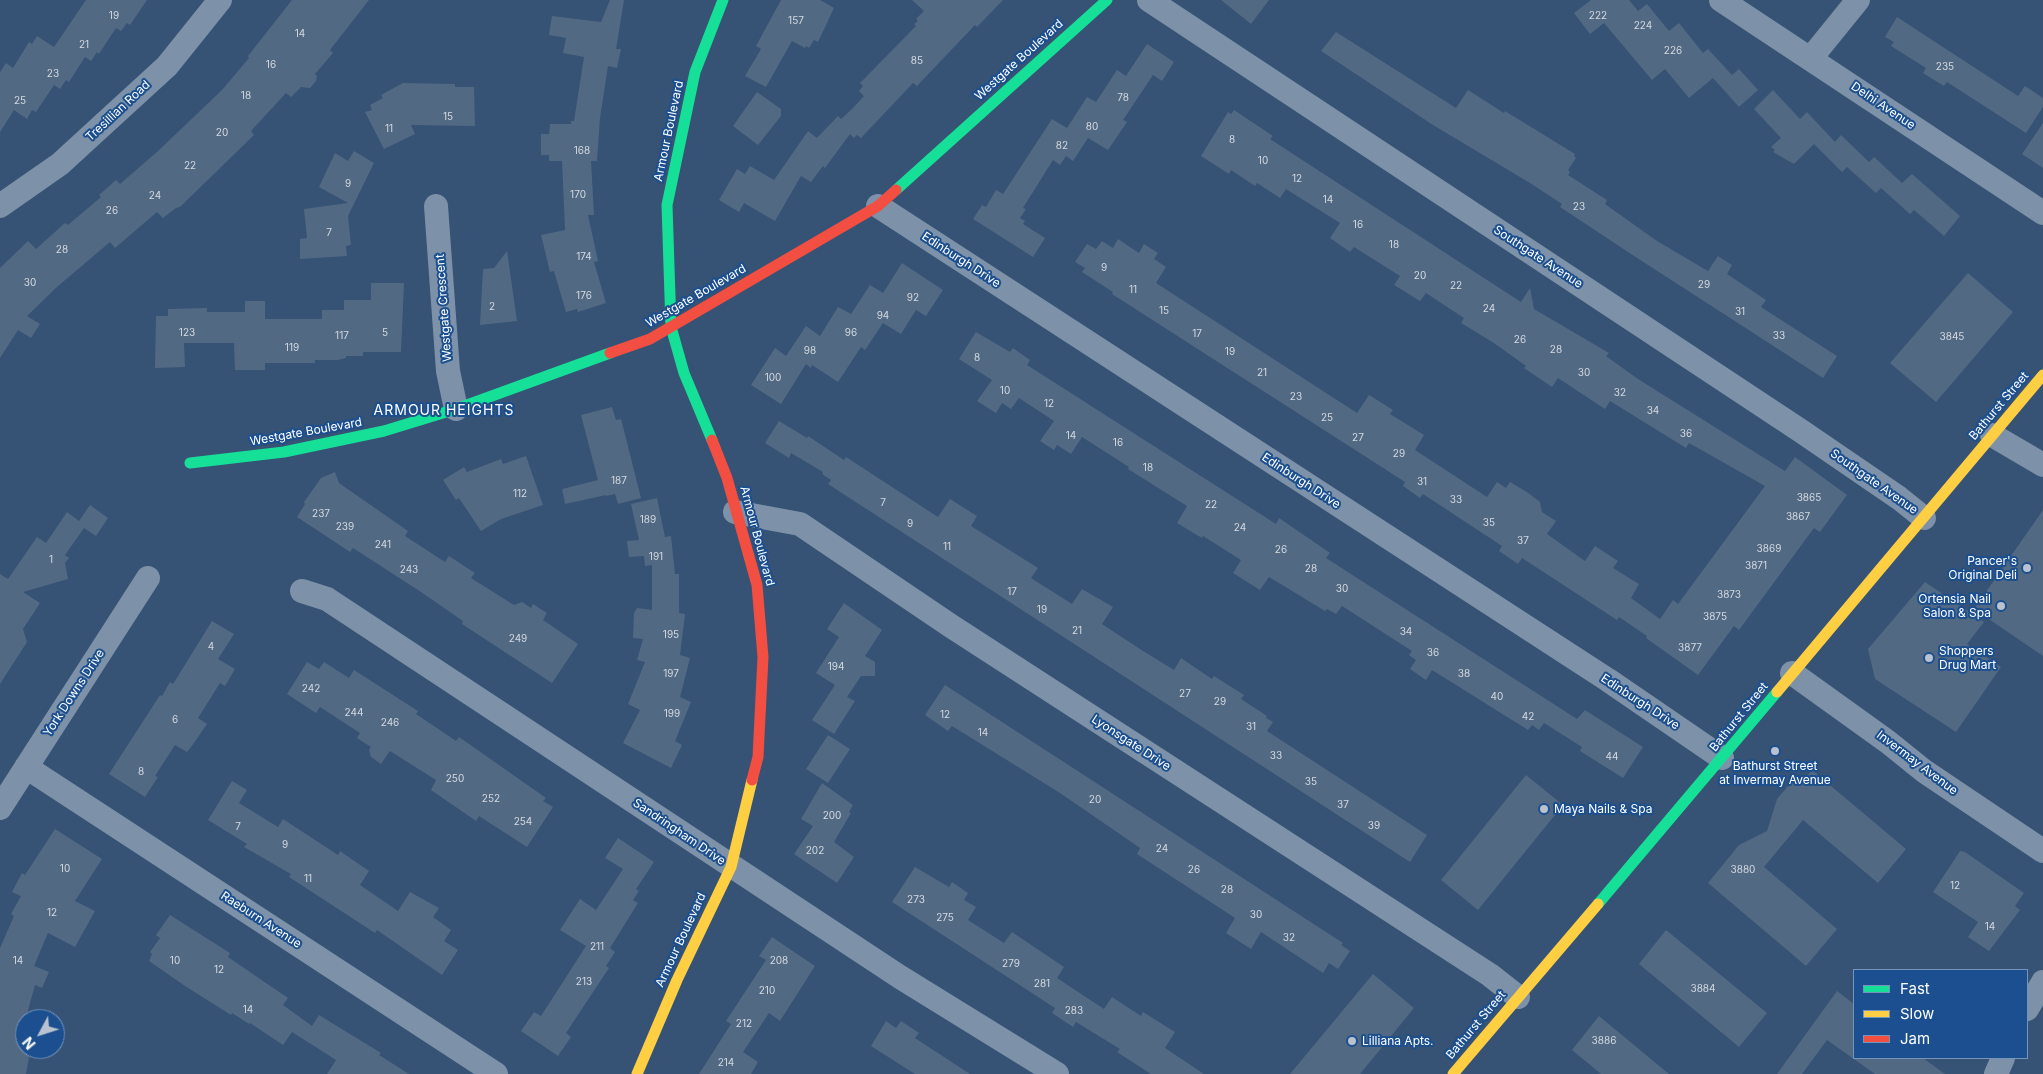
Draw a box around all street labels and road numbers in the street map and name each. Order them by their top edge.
street label: Westgate Boulevard [972,17,1066,103]
street label: Tresillian Road [83,78,153,144]
street label: Armour Boulevard [651,79,687,183]
street label: Delhi Avenue [1848,79,1918,133]
street label: Southgate Avenue [1491,223,1585,291]
street label: Edinburgh Drive [919,229,1003,291]
street label: Westgate Crescent [433,254,455,362]
street label: Westgate Boulevard [643,261,749,331]
street label: Bathurst Street [1966,369,2032,443]
street label: Westgate Boulevard [249,415,363,449]
street label: Southgate Avenue [1828,446,1920,518]
street label: Edinburgh Drive [1259,450,1343,512]
street label: Armour Boulevard [737,485,777,587]
street label: York Downs Drive [40,647,108,739]
street label: Edinburgh Drive [1598,671,1682,733]
street label: Bathurst Street [1707,680,1771,754]
street label: Lyonsgate Drive [1089,712,1173,774]
street label: Invermay Avenue [1874,728,1960,798]
street label: Sandringham Drive [630,796,728,868]
street label: Raeburn Avenue [218,889,304,951]
street label: Armour Boulevard [653,890,709,990]
street label: Bathurst Street [1443,988,1509,1062]

